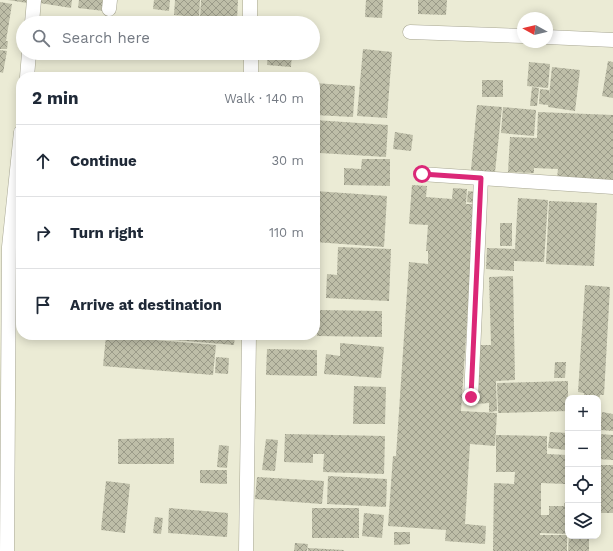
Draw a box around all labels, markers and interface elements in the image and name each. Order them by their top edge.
north arrow [517,12,553,48]
search box [16,16,320,60]
icon: search [30,27,52,49]
text: Search here [62,29,150,47]
text: 2 min [32,88,78,108]
text: Walk · 140 m [224,91,304,106]
icon: ahead [32,150,54,172]
text: Continue [70,152,137,170]
text: 30 m [272,153,304,168]
route start [413,165,431,183]
icon: right [32,222,54,244]
text: Turn right [70,224,143,242]
text: 110 m [269,225,304,240]
icon: arrive [32,294,54,316]
text: Arrive at destination [70,296,222,314]
route end [462,388,480,406]
map controls [565,395,601,539]
button: + [565,395,601,431]
button: − [565,431,601,467]
button: locate [565,467,601,503]
button: layers [565,503,601,539]

